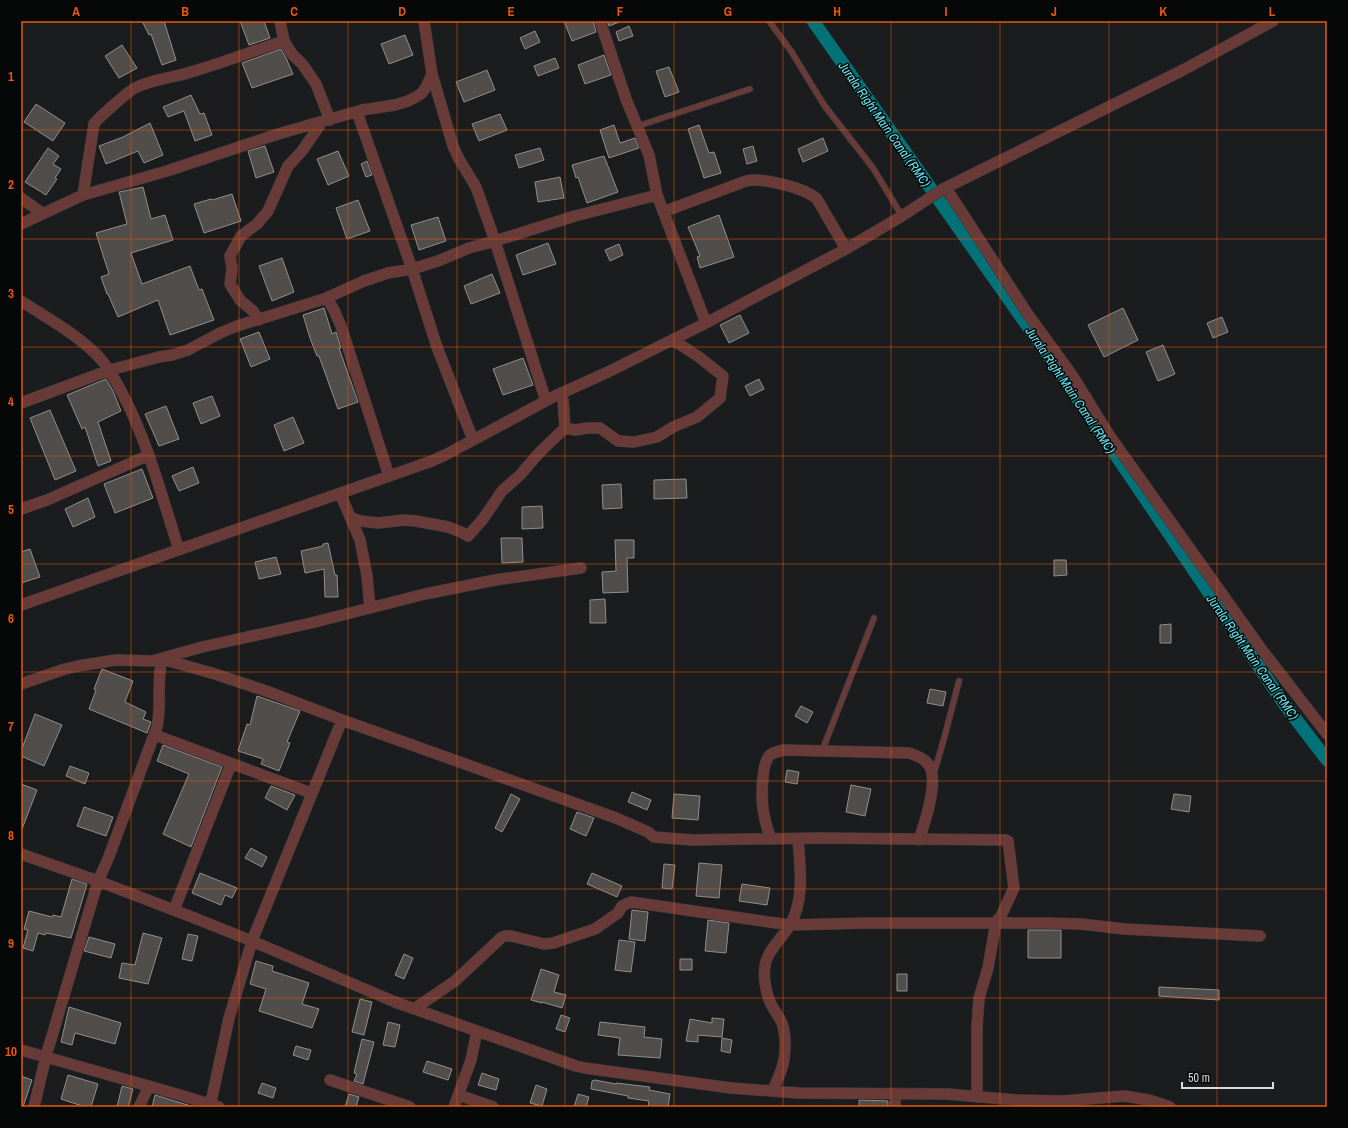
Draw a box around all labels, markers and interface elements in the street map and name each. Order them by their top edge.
text: A [72,3,80,20]
text: B [181,3,189,20]
text: C [290,3,298,20]
text: D [398,3,406,20]
text: E [507,3,515,20]
text: F [617,3,624,20]
text: G [724,3,732,20]
text: H [833,3,841,20]
text: I [945,3,948,20]
text: J [1051,3,1057,20]
text: K [1159,3,1167,20]
text: L [1269,3,1276,20]
water label: Jurala Right Main Canal (RMC) [834,57,935,191]
text: 1 [8,68,14,85]
text: 2 [8,176,14,193]
text: 3 [8,285,14,302]
water label: Jurala Right Main Canal (RMC) [1021,323,1120,457]
text: 4 [8,393,14,410]
text: 5 [8,501,14,518]
water label: Jurala Right Main Canal (RMC) [1202,590,1303,724]
text: 6 [8,610,14,627]
text: 7 [8,718,14,735]
text: 8 [8,827,14,844]
text: 9 [8,935,14,952]
text: 10 [5,1043,17,1060]
scale bar [1182,1064,1273,1090]
text: 50 m [1188,1070,1210,1086]

